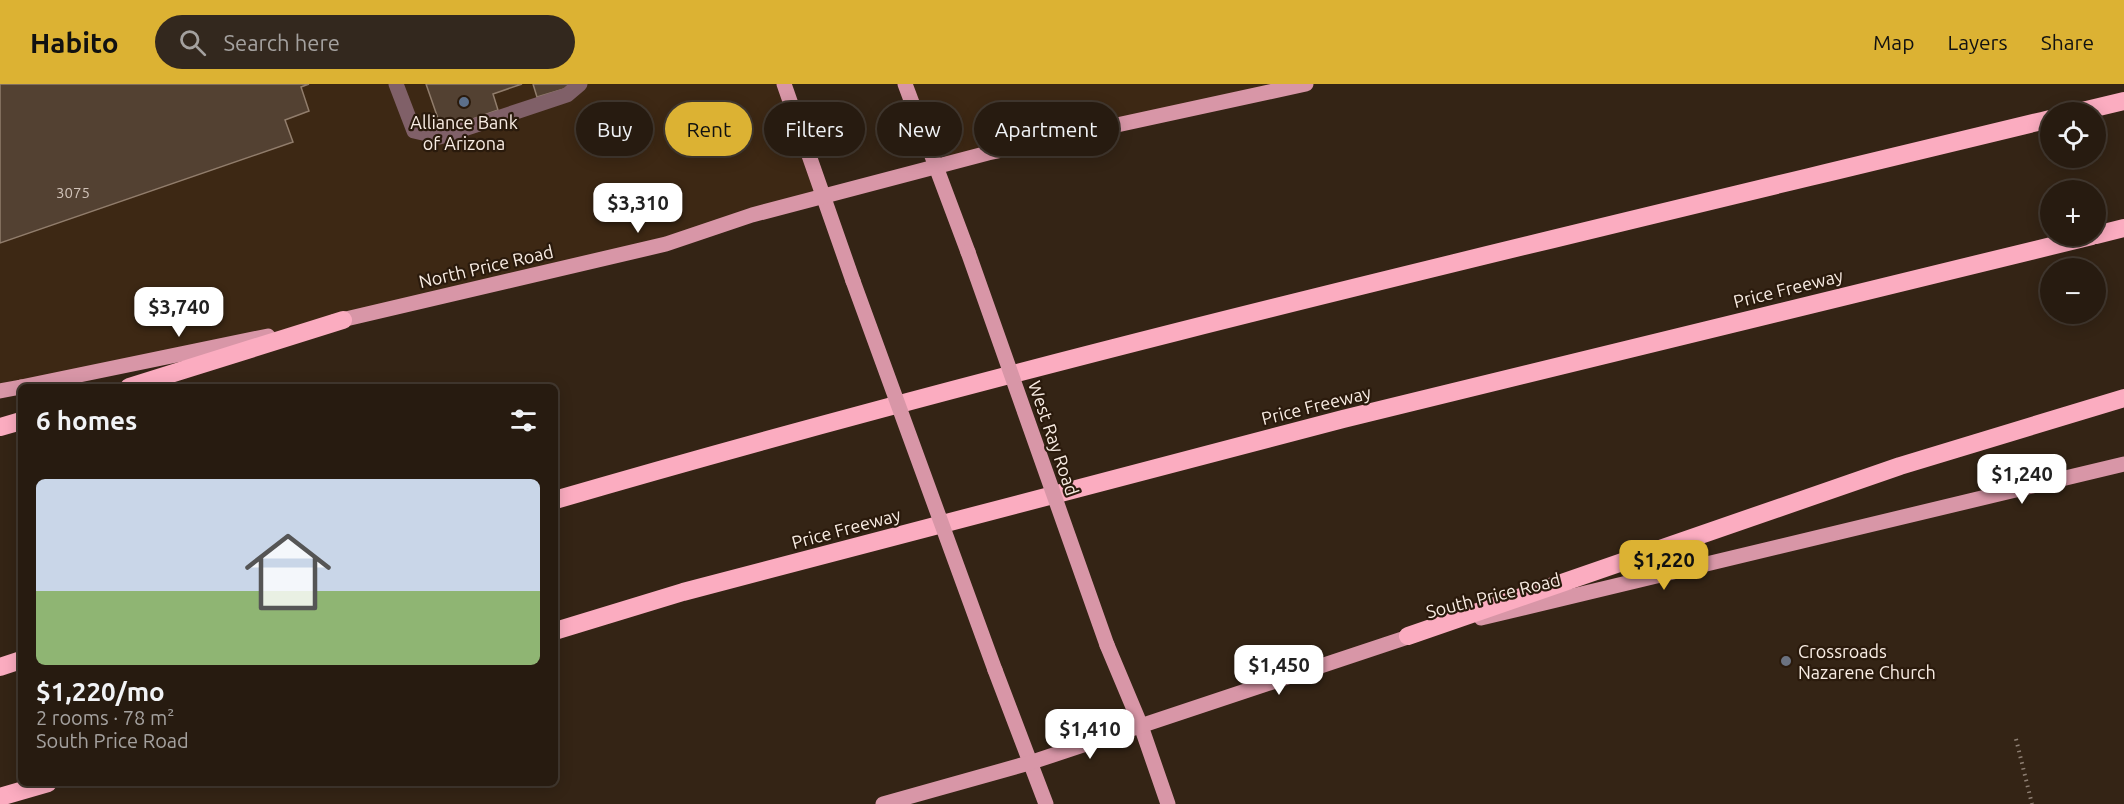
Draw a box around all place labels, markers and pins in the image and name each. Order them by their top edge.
marker: Alliance Bank of Arizona [457,95,471,109]
place label: Alliance Bank of Arizona [410,112,518,153]
pin: $3,310 [589,183,687,234]
pin: $3,740 [130,287,228,338]
pin: $1,240 [1973,454,2071,505]
pin: $1,220 [1615,540,1713,591]
place label: Crossroads Nazarene Church [1798,641,1936,682]
pin: $1,450 [1230,645,1328,696]
marker: Crossroads Nazarene Church [1779,654,1793,668]
pin: $1,410 [1041,709,1139,760]

